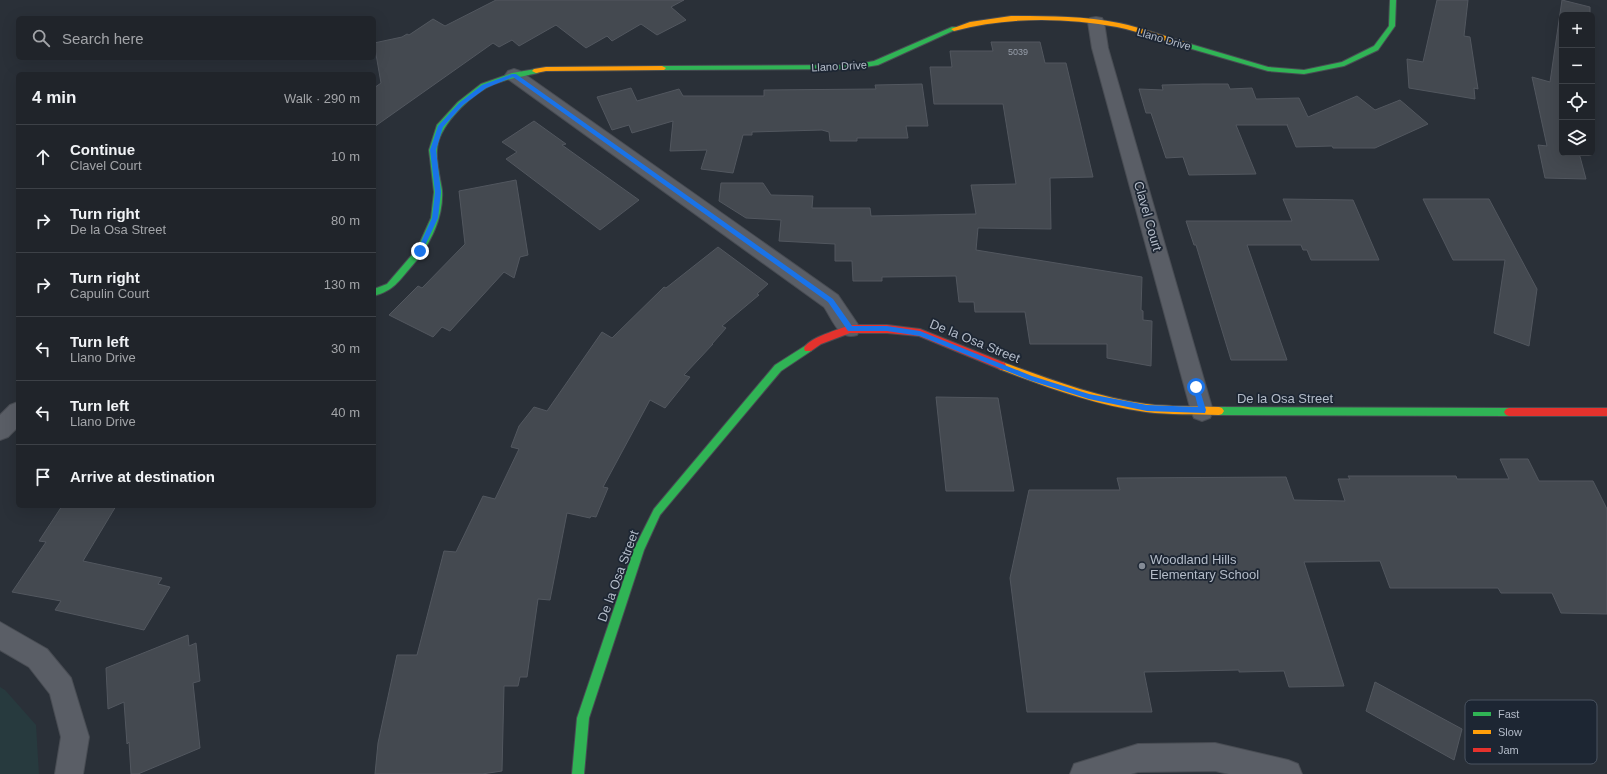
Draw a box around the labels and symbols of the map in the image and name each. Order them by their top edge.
street label: Llano Drive [1136,26,1192,52]
house number: 5039 [1008,47,1028,57]
street label: Llano Drive [811,59,867,73]
street label: Clavel Court [1131,180,1165,253]
route end [411,242,429,260]
street label: De la Osa Street [928,316,1023,366]
route start [1187,378,1205,396]
street label: De la Osa Street [1237,391,1333,406]
street label: De la Osa Street [595,528,642,624]
place label: Woodland Hills Elementary School [1150,552,1259,582]
marker: Woodland Hills Elementary School [1137,561,1147,571]
legend [1465,700,1597,764]
text: Fast [1498,708,1519,720]
text: Slow [1498,726,1522,738]
text: Jam [1498,744,1519,756]

